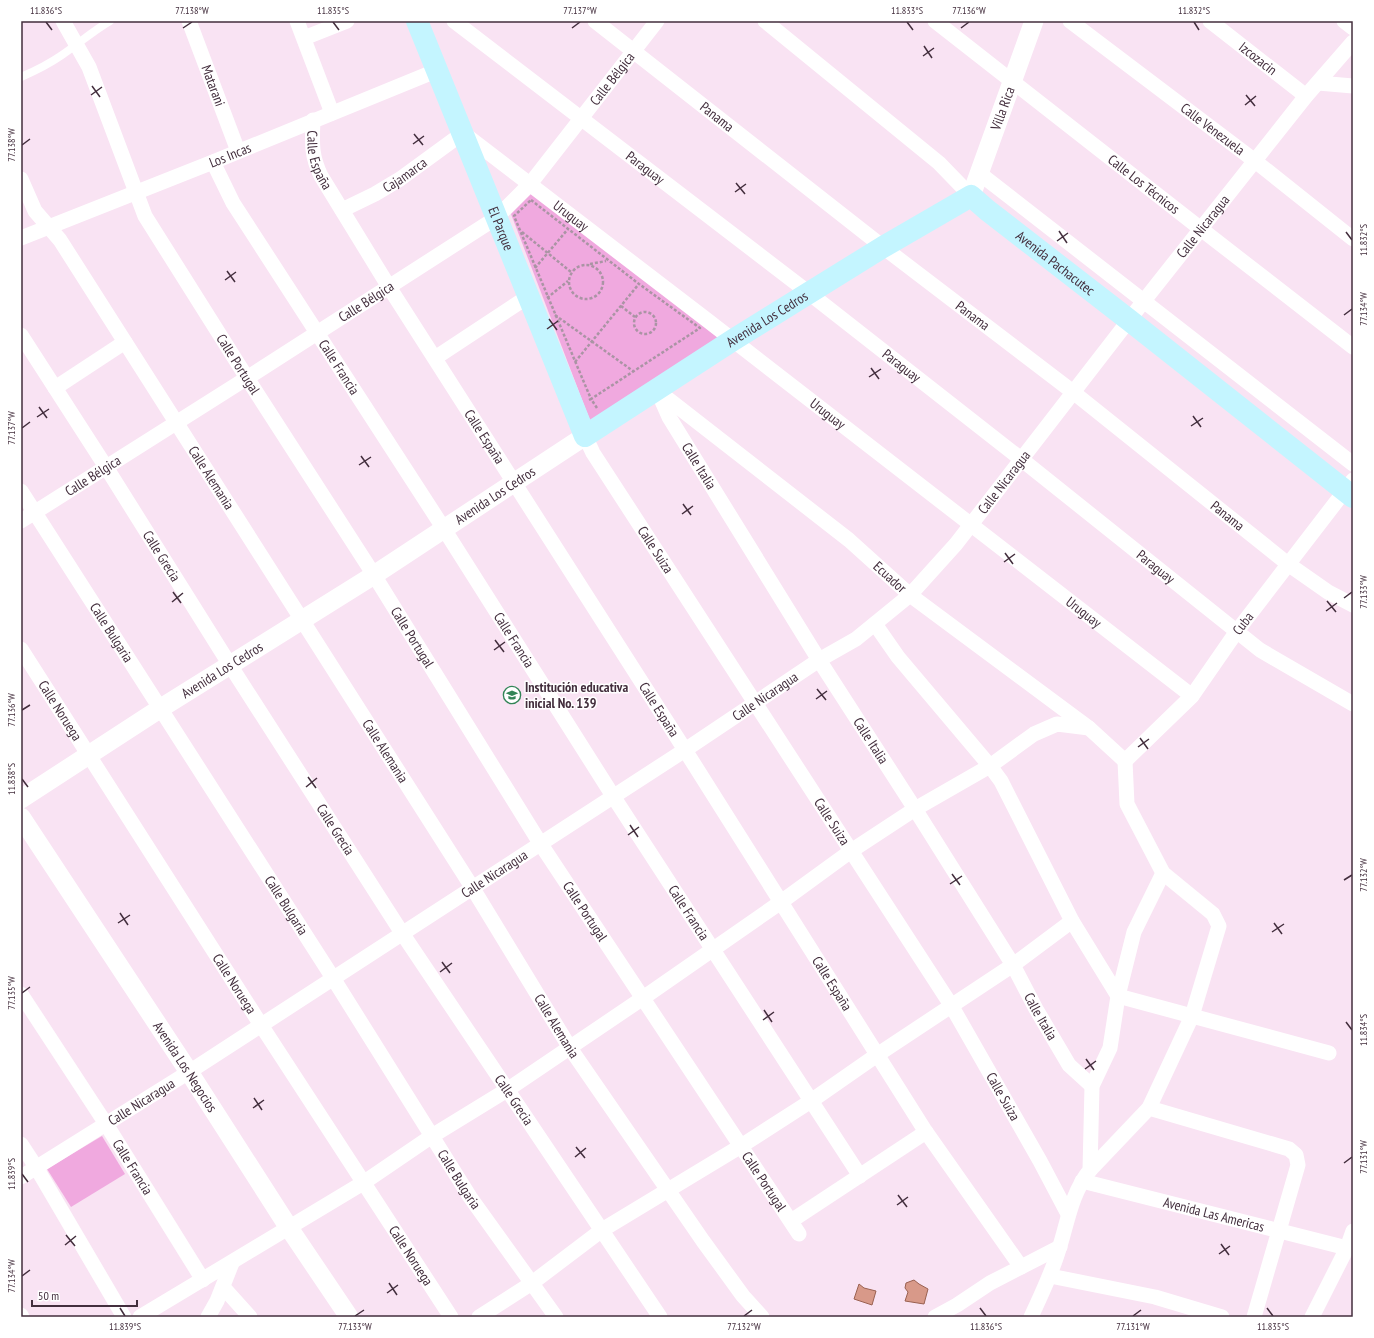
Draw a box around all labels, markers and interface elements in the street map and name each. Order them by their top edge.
text: 11.836°S [30,4,62,17]
text: 77.138°W [175,4,209,17]
text: 11.835°S [317,4,349,17]
text: 77.137°W [563,4,597,17]
text: 11.833°S [891,4,923,17]
text: 77.136°W [952,4,986,17]
text: 11.832°S [1178,4,1210,17]
street label: Izcozacin [1235,38,1281,79]
street label: Calle Bélgica [586,49,638,109]
street label: Matarani [197,62,229,109]
street label: Villa Rica [986,84,1019,134]
street label: Panama [696,98,737,136]
street label: Calle Venezuela [1177,99,1248,159]
text: 77.138°W [5,128,18,162]
street label: Calle España [303,130,336,193]
street label: Los Incas [207,138,254,172]
street label: Paraguay [622,147,669,189]
street label: Calle Los Técnicos [1104,151,1183,218]
street label: Cajamarca [379,153,430,196]
street label: Calle Nicaragua [1172,191,1233,262]
street label: Uruguay [550,196,593,236]
street label: El Parque [484,204,518,253]
text: 11.832°S [1357,224,1370,256]
street label: Avenida Pachacutec [1012,227,1098,299]
street label: Calle Bélgica [335,277,397,326]
street label: Avenida Los Cedros [723,287,811,351]
text: 77.134°W [1357,292,1370,326]
street label: Panama [952,297,993,334]
street label: Calle Portugal [212,330,265,398]
street label: Calle Francia [315,336,364,398]
street label: Paraguay [879,345,925,387]
street label: Uruguay [806,394,850,433]
street label: Calle España [460,406,509,467]
text: 77.137°W [5,411,18,445]
street label: Calle Italia [678,439,720,493]
street label: Calle Alemania [184,442,238,513]
street label: Calle Nicaragua [974,447,1034,517]
street label: Calle Bélgica [62,451,124,500]
street label: Avenida Los Cedros [451,462,539,528]
street label: Panama [1207,497,1248,535]
street label: Calle Suiza [634,523,678,577]
street label: Calle Grecia [139,527,185,585]
street label: Paraguay [1133,546,1179,588]
street label: Ecuador [870,557,910,597]
text: 77.133°W [1357,575,1370,609]
street label: Uruguay [1062,593,1106,632]
street label: Calle Bulgaria [86,599,137,666]
street label: Calle Portugal [387,603,439,672]
street label: Cuba [1228,608,1257,638]
street label: Calle Francia [490,609,538,671]
street label: Avenida Los Cedros [178,638,266,702]
street label: Calle Nicaragua [729,668,802,725]
street label: Calle Noruega [34,677,86,744]
place label: Institución educativa inicial No. 139 [525,678,628,712]
street label: Calle España [635,679,683,740]
school or university icon: Institución educativa inicial No. 139 [502,685,522,705]
text: 77.136°W [5,693,18,727]
street label: Calle Italia [849,714,893,767]
street label: Calle Alemania [358,716,412,786]
text: 11.838°S [5,763,18,795]
street label: Calle Suiza [810,794,854,849]
street label: Calle Grecia [313,801,359,858]
street label: Calle Nicaragua [458,846,531,902]
text: 77.132°W [1357,858,1370,892]
street label: Calle Bulgaria [261,872,312,938]
street label: Calle Portugal [559,878,612,945]
street label: Calle Francia [664,882,713,944]
street label: Calle Noruega [209,950,260,1017]
street label: Calle España [808,953,856,1014]
text: 77.135°W [5,976,18,1010]
street label: Calle Italia [1020,990,1061,1043]
street label: Calle Alemania [530,991,583,1062]
text: 11.834°S [1357,1014,1370,1046]
street label: Avenida Los Negocios [149,1018,221,1116]
street label: Calle Suiza [982,1069,1024,1124]
street label: Calle Grecia [491,1071,537,1129]
street label: Calle Nicaragua [105,1074,178,1129]
street label: Calle Francia [109,1136,157,1198]
text: 77.131°W [1357,1140,1370,1174]
street label: Calle Bulgaria [434,1146,485,1213]
street label: Calle Portugal [738,1148,791,1215]
text: 11.839°S [5,1158,18,1190]
street label: Avenida Las Americas [1161,1193,1267,1236]
street label: Calle Noruega [385,1222,437,1289]
text: 77.134°W [5,1259,18,1293]
scale bar [32,1282,137,1308]
text: 50 m [38,1288,59,1303]
text: 11.839°S [109,1320,141,1333]
text: 77.133°W [338,1320,372,1333]
text: 77.132°W [727,1320,761,1333]
text: 11.836°S [970,1320,1002,1333]
text: 77.131°W [1116,1320,1150,1333]
text: 11.835°S [1257,1320,1289,1333]

